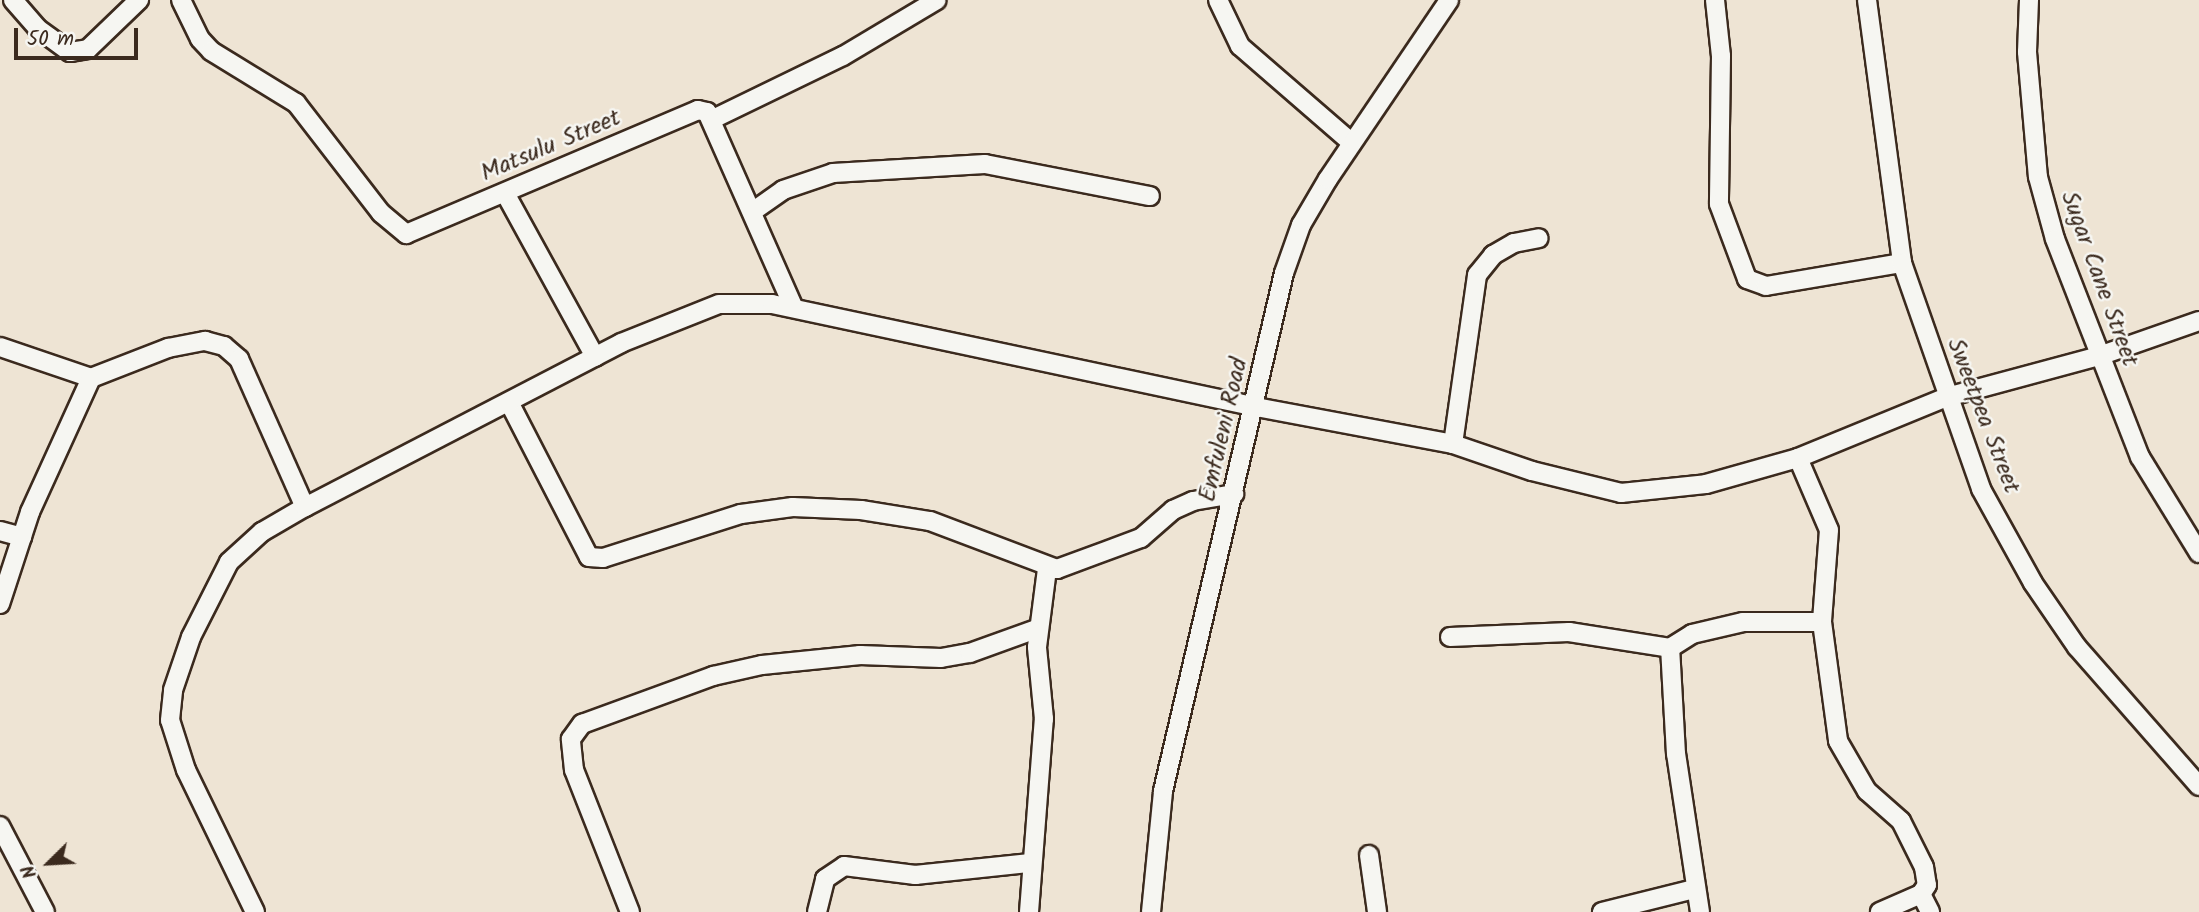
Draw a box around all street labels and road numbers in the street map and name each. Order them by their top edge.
street label: Matsulu Street [477,104,625,188]
street label: Sugar Cane Street [2054,188,2144,370]
street label: Sweetpea Street [1940,334,2026,498]
street label: Emfuleni Road [1193,355,1255,505]

